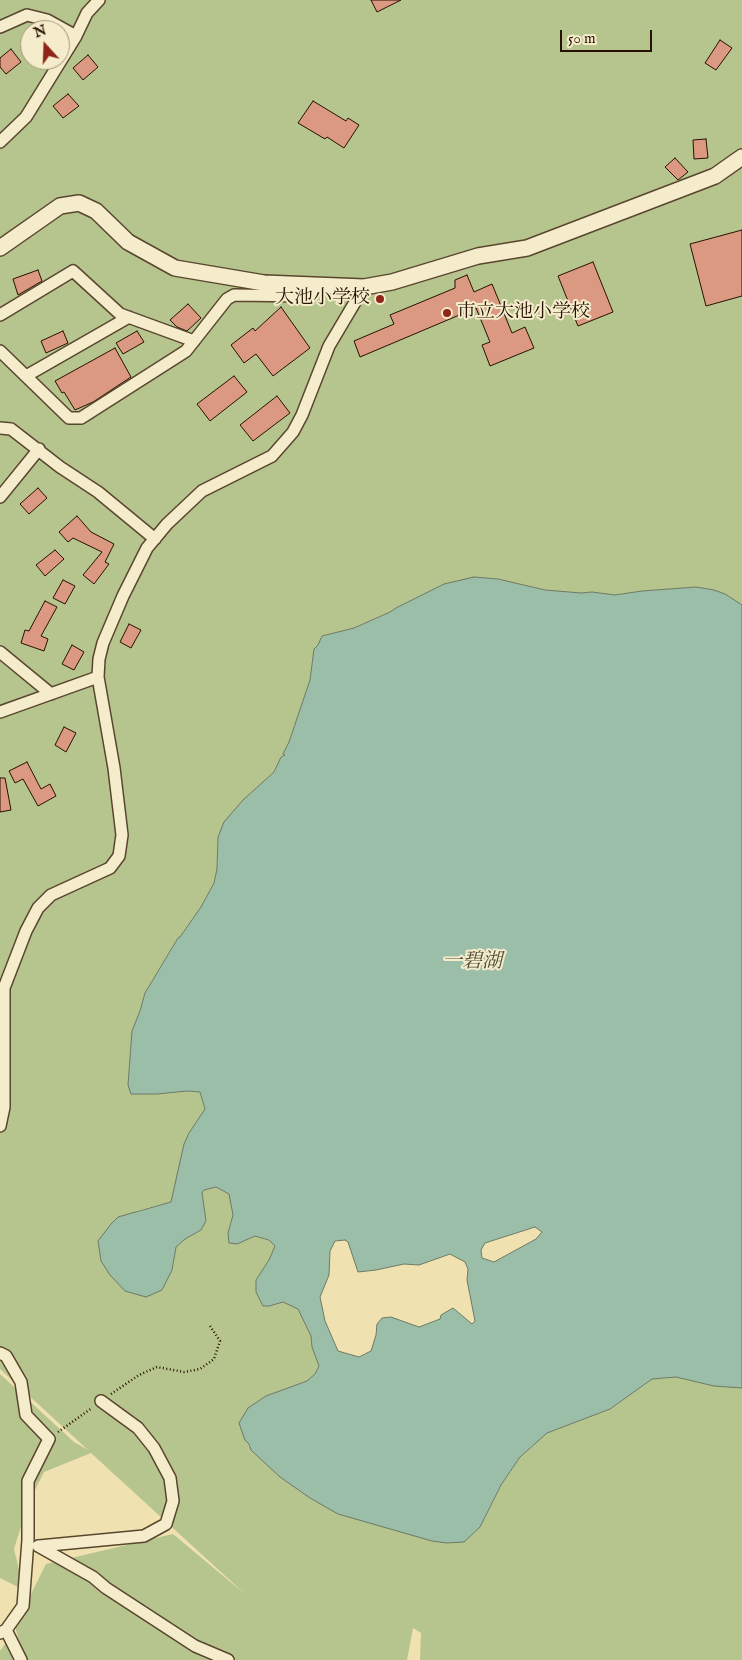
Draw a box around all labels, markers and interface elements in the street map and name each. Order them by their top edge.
north arrow [20,20,70,70]
scale bar [562,20,654,52]
text: N [31,21,49,42]
text: 50 m [568,29,596,48]
place label: 大池小学校 [275,288,370,310]
marker: 大池小学校 [374,293,386,305]
place label: 市立大池小学校 [457,302,590,324]
marker: 市立大池小学校 [441,307,453,319]
water label: 一碧湖 [442,951,502,975]

